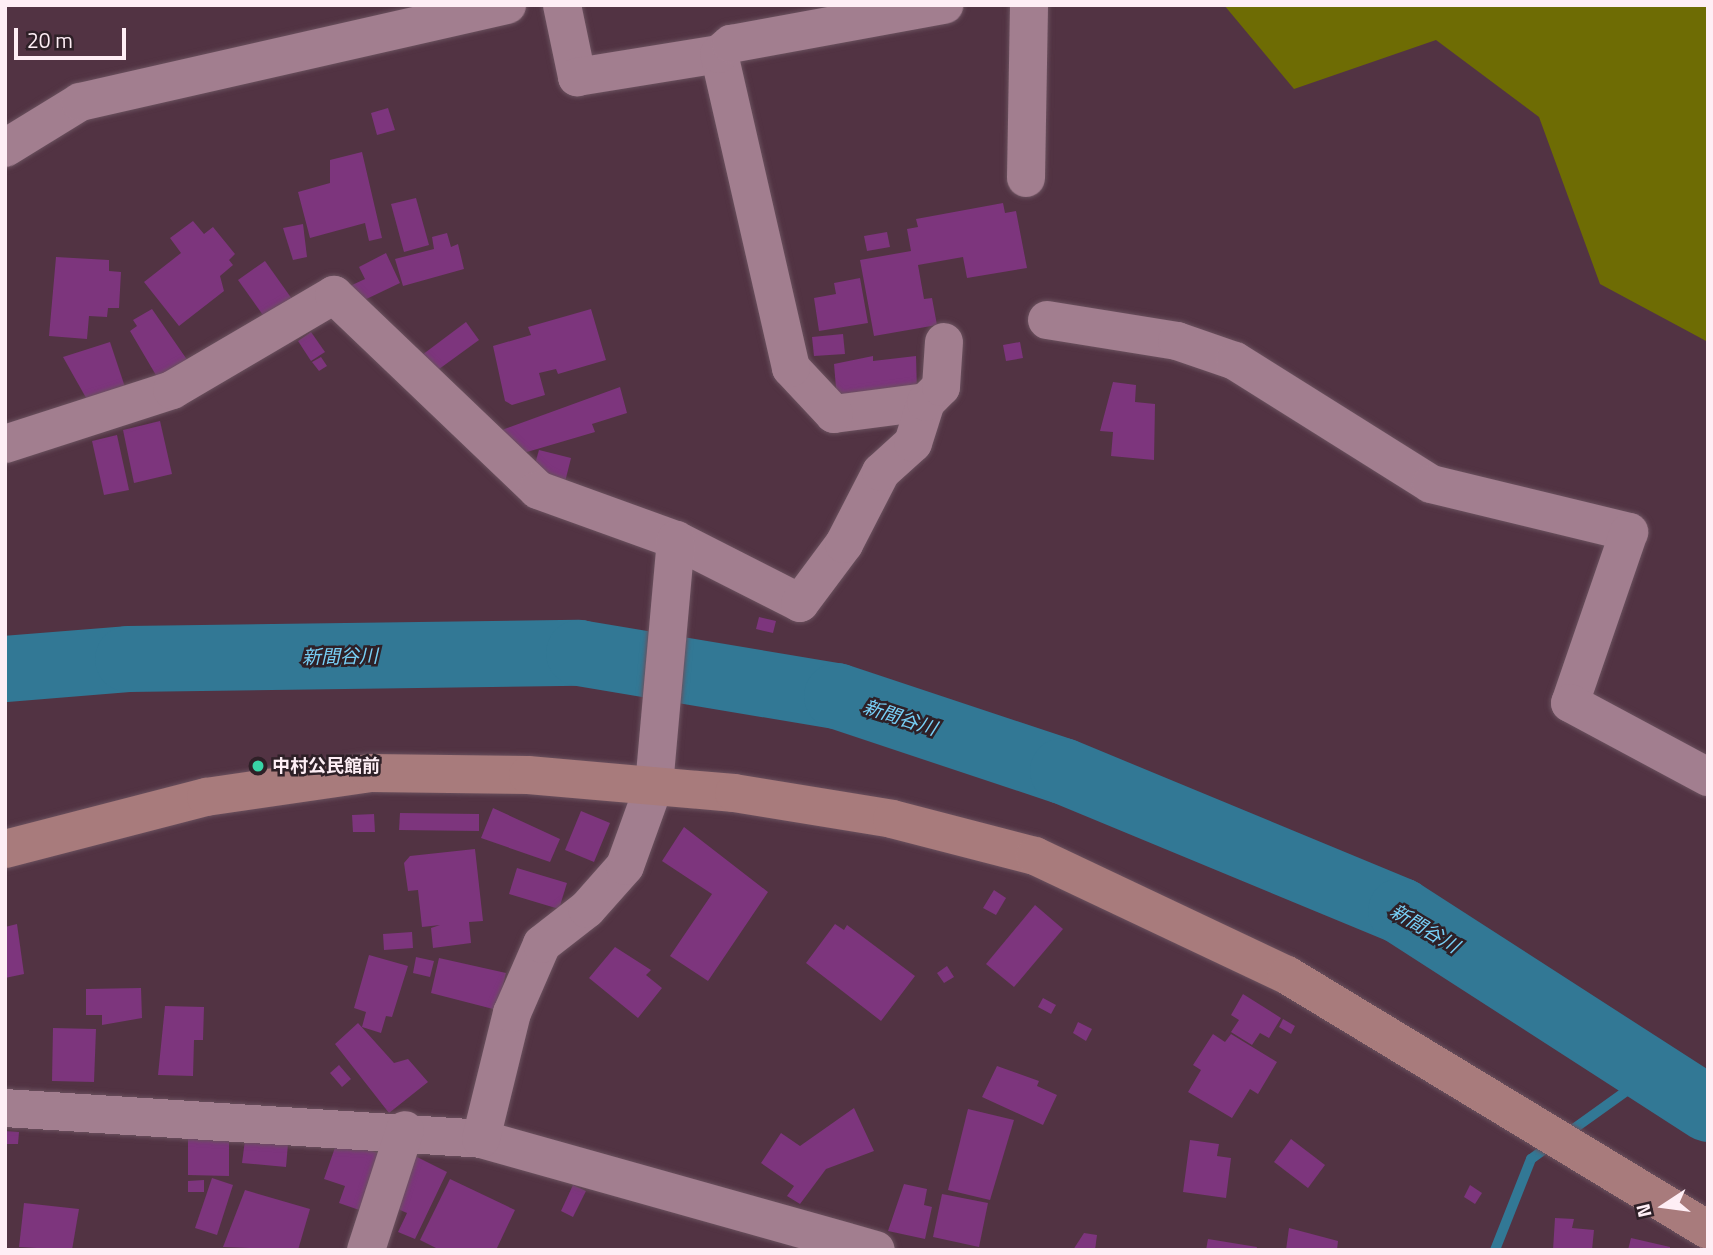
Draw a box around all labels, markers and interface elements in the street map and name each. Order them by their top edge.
scale bar [18,14,130,58]
text: 20 m [27,24,73,56]
water label: 新間谷川 [302,644,378,668]
water label: 新間谷川 [860,694,940,740]
place label: 中村公民館前 [272,755,380,777]
marker: 中村公民館前 [250,758,266,774]
water label: 新間谷川 [1387,899,1463,957]
north arrow [1629,1171,1699,1241]
text: N [1627,1201,1659,1221]

